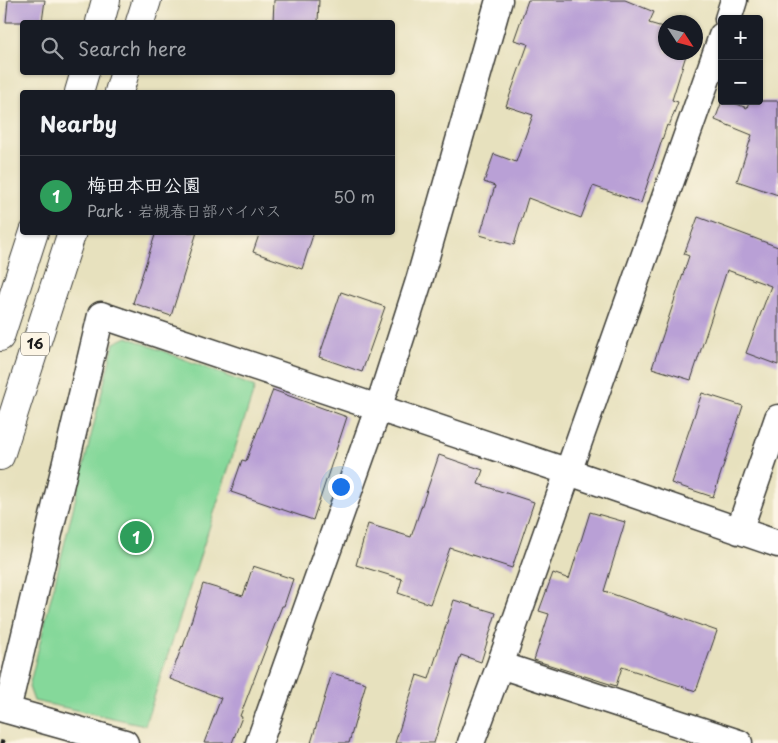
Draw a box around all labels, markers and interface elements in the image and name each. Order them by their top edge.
north arrow [658,15,703,60]
map controls [718,15,763,105]
button: + [718,15,763,60]
search box [20,20,395,75]
icon: search [38,34,66,62]
text: Search here [78,34,187,62]
button: − [718,60,763,105]
text: Nearby [40,107,117,139]
text: 梅田本田公園 [87,170,201,198]
text: 1 [52,184,60,208]
text: 50 m [334,184,375,208]
text: Park · 岩槻春日部バイパス [87,198,281,222]
road number: 16 [21,332,49,356]
your location [328,474,354,500]
pin: 1 [120,518,152,556]

